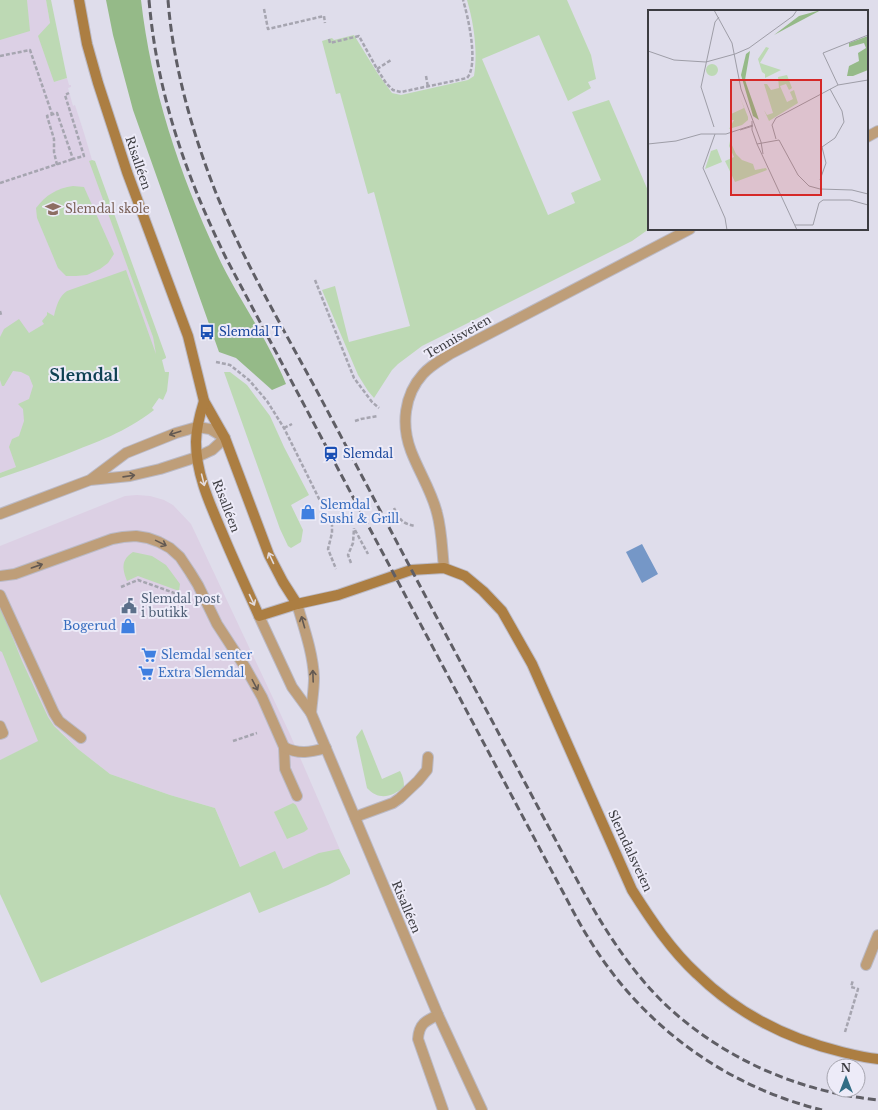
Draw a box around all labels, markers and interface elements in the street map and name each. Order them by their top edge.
inset map [648,10,868,230]
street label: Risalléen [122,134,155,192]
school or university icon: Slemdal skole [44,200,62,218]
place label: Slemdal skole [65,201,150,216]
street label: Tennisveien [422,311,494,362]
bus stop icon: Slemdal T [198,323,216,341]
place label: Slemdal T [219,324,282,339]
district label: Slemdal [49,365,119,385]
one-way arrow [169,430,182,437]
station icon: Slemdal [322,445,340,463]
place label: Slemdal [343,446,393,461]
one-way arrow [122,472,135,480]
one-way arrow [199,473,207,486]
street label: Risalléen [210,477,243,534]
place label: Slemdal Sushi & Grill [320,497,399,526]
shop icon: Slemdal Sushi & Grill [299,503,317,521]
one-way arrow [155,540,167,547]
one-way arrow [267,552,274,564]
one-way arrow [31,562,43,570]
place label: Slemdal post i butikk [141,591,221,620]
one-way arrow [249,594,256,606]
public building icon: Slemdal post i butikk [120,597,138,615]
one-way arrow [299,616,306,629]
shop icon: Bogerud [119,617,137,635]
place label: Bogerud [63,618,116,633]
supermarket icon: Slemdal senter [140,646,158,664]
place label: Slemdal senter [161,647,252,662]
supermarket icon: Extra Slemdal [137,664,155,682]
place label: Extra Slemdal [158,665,244,680]
one-way arrow [309,670,317,683]
one-way arrow [252,679,259,691]
street label: Slemdalsveien [605,807,656,894]
street label: Risalléen [389,878,424,935]
north arrow [826,1058,866,1098]
text: N [841,1061,852,1075]

